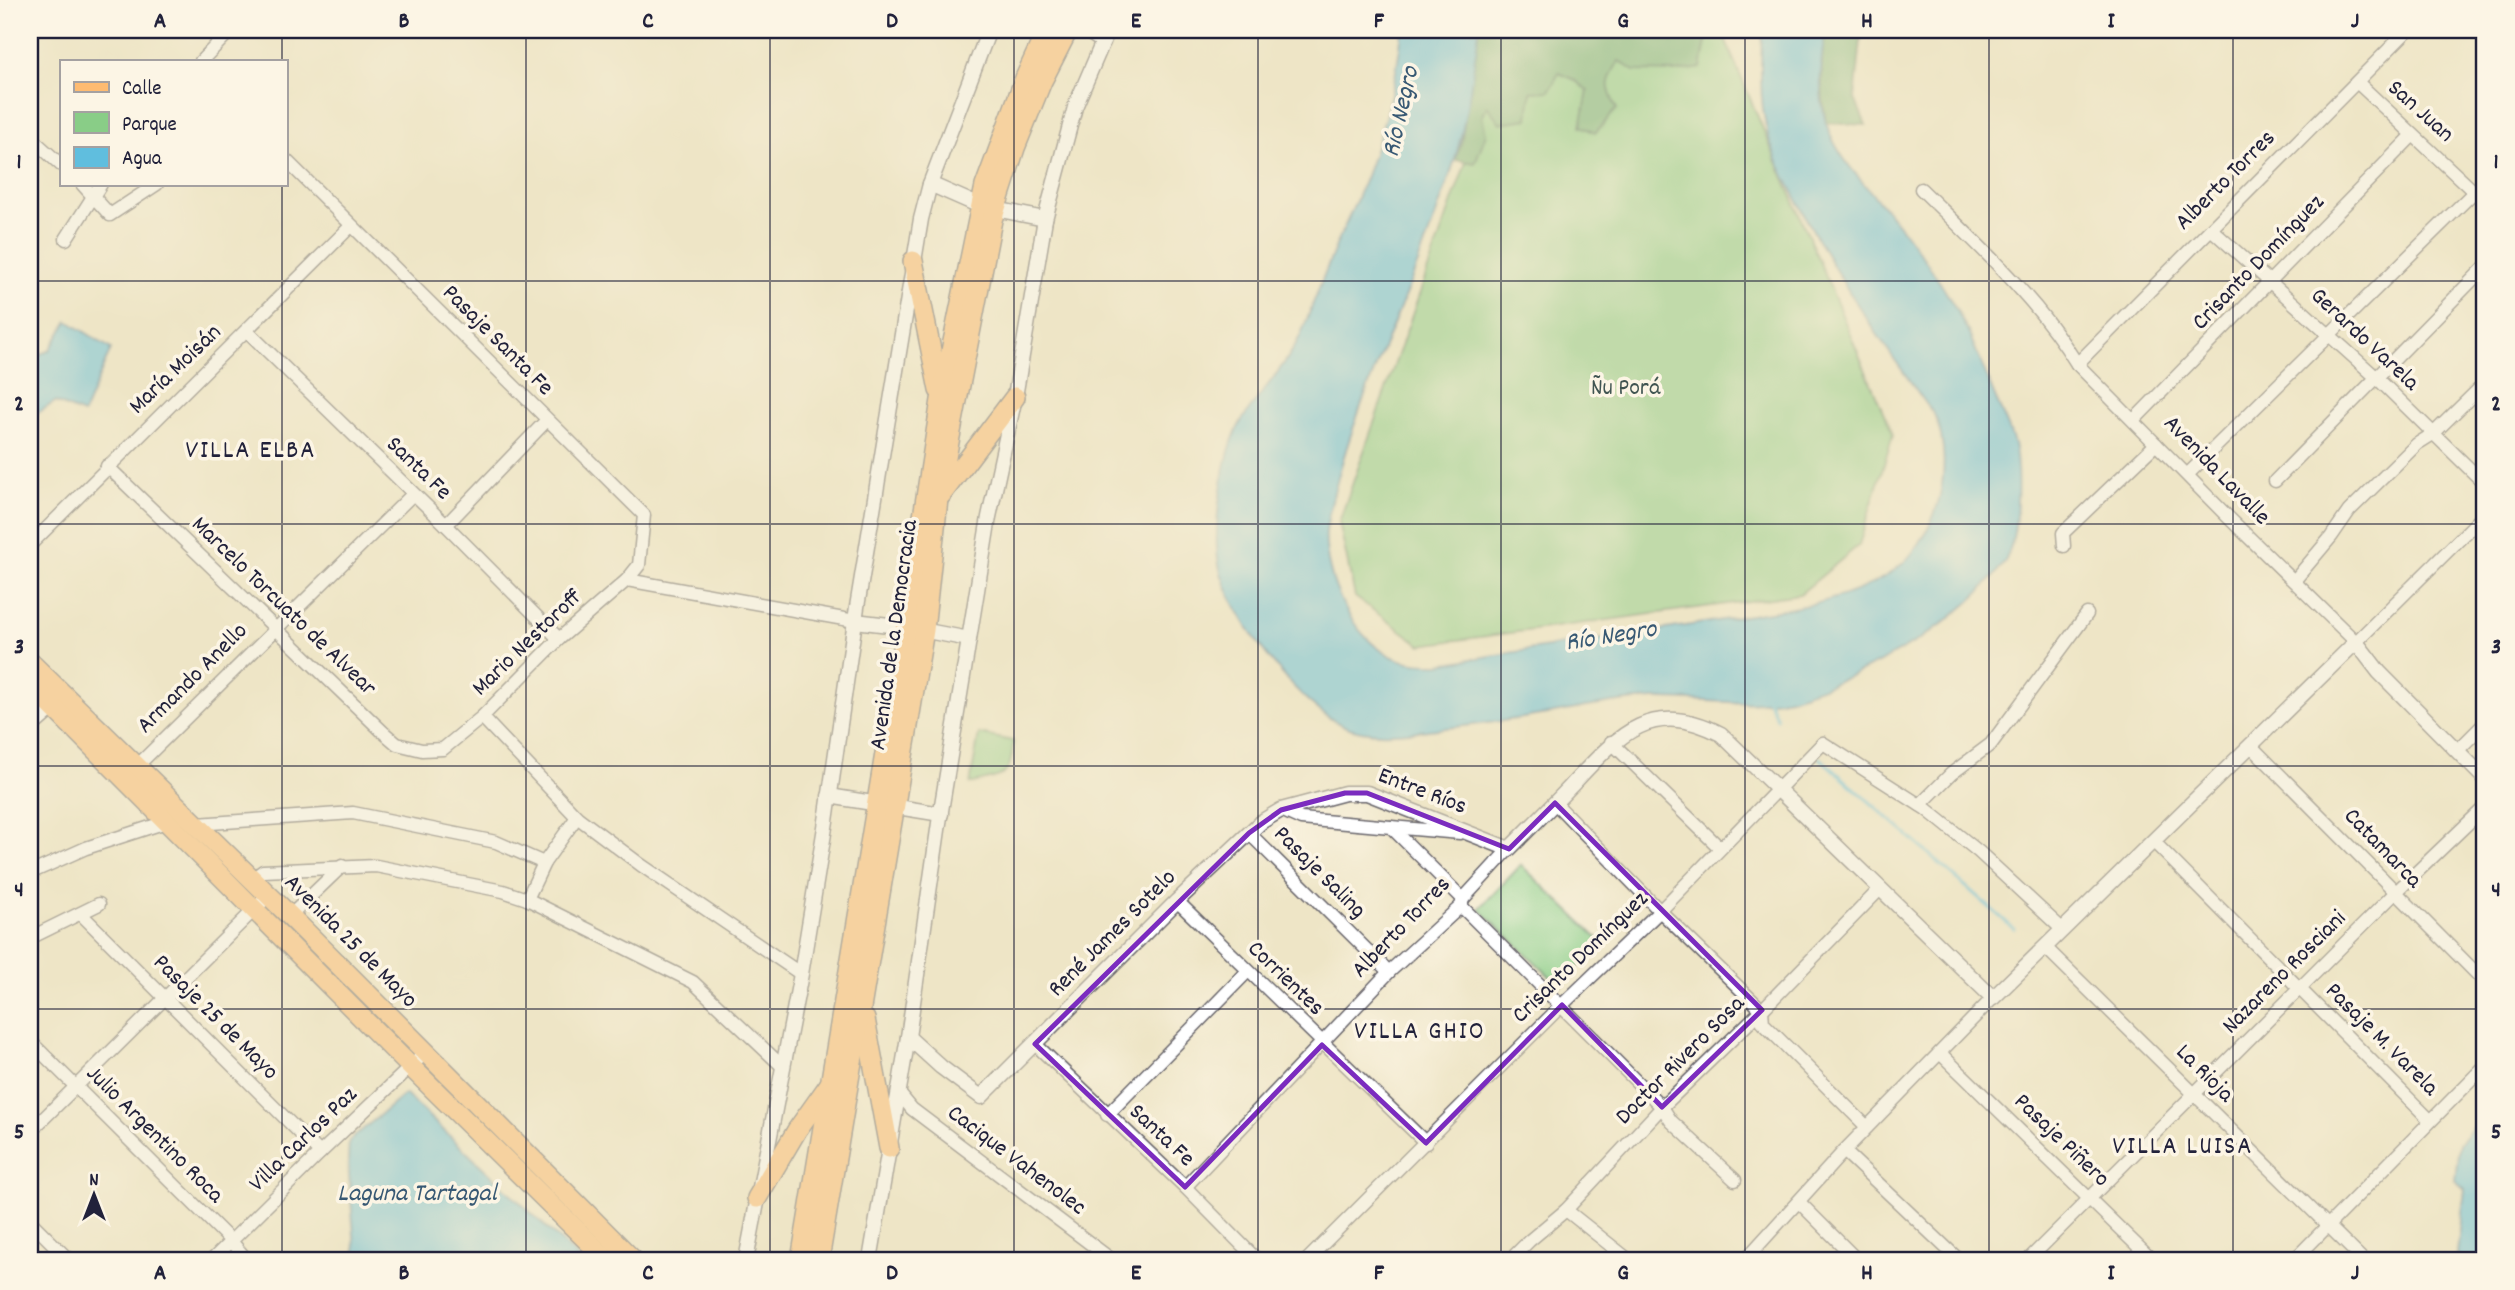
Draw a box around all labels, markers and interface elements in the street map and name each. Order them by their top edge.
text: A [154,6,166,39]
text: B [399,6,410,39]
text: C [642,6,654,39]
text: D [886,6,898,39]
text: E [1131,6,1142,39]
text: F [1374,6,1385,39]
text: G [1617,6,1629,39]
text: H [1861,6,1873,39]
text: I [2107,6,2115,39]
text: J [2351,6,2359,39]
legend [60,60,287,186]
water label: Río Negro [1374,62,1431,161]
street label: San Juan [2379,73,2461,151]
text: Calle [122,75,161,105]
text: Parque [122,111,177,141]
street label: Alberto Torres [2168,123,2284,239]
text: Agua [122,145,163,175]
text: 1 [16,147,22,180]
text: 1 [2493,147,2499,180]
street label: Crisanto Domínguez [2185,187,2333,339]
street label: Pasaje Santa Fe [433,277,561,405]
street label: Gerardo Varela [2302,280,2427,400]
street label: María Moisán [122,317,230,423]
park label: Ñu Porá [1591,372,1661,406]
text: 2 [14,389,24,422]
text: 2 [2491,389,2501,422]
street label: Avenida Lavalle [2155,408,2277,534]
street label: Santa Fe [377,429,459,509]
district label: VILLA ELBA [186,433,316,470]
street label: Marcelo Torcuato de Alvear [183,509,384,705]
street label: Avenida de la Democracia [862,517,928,752]
street label: Mario Nestoroff [465,581,591,705]
water label: Río Negro [1563,611,1661,662]
street label: Armando Anello [130,616,256,742]
text: 3 [14,632,24,665]
text: 3 [2491,632,2501,665]
street label: Entre Ríos [1373,760,1471,824]
street label: Catamarca [2335,801,2430,898]
street label: Pasaje Saling [1265,819,1373,927]
street label: René James Sotelo [1041,862,1185,1006]
street label: Avenida 25 de Mayo [275,867,425,1017]
street label: Alberto Torres [1345,869,1459,987]
text: 4 [14,875,24,908]
text: 4 [2491,875,2501,908]
street label: Crisanto Domínguez [1505,884,1657,1032]
street label: Nazareno Rosciani [2215,903,2355,1043]
street label: Corrientes [1239,933,1331,1025]
street label: Pasaje 25 de Mayo [144,947,286,1089]
street label: Pasaje M. Varela [2316,975,2446,1105]
street label: Doctor Rivero Sosa [1609,988,1754,1133]
district label: VILLA GHIO [1354,1014,1486,1051]
street label: La Rioja [2167,1037,2242,1112]
street label: Julio Argentino Roca [77,1058,231,1212]
street label: Villa Carlos Paz [242,1079,366,1201]
street label: Pasaje Piñero [2005,1086,2117,1196]
street label: Santa Fe [1120,1096,1202,1176]
street label: Cacique Vahenolec [939,1097,1093,1225]
text: 5 [14,1117,24,1150]
text: 5 [2491,1117,2501,1150]
district label: VILLA LUISA [2113,1129,2253,1166]
north arrow [60,1160,130,1230]
text: N [89,1168,99,1195]
water label: Laguna Tartagal [337,1176,498,1213]
text: A [154,1258,166,1290]
text: B [399,1258,410,1290]
text: C [642,1258,654,1290]
text: D [886,1258,898,1290]
text: E [1131,1258,1142,1290]
text: F [1374,1258,1385,1290]
text: G [1617,1258,1629,1290]
text: H [1861,1258,1873,1290]
text: I [2107,1258,2115,1290]
text: J [2351,1258,2359,1290]

